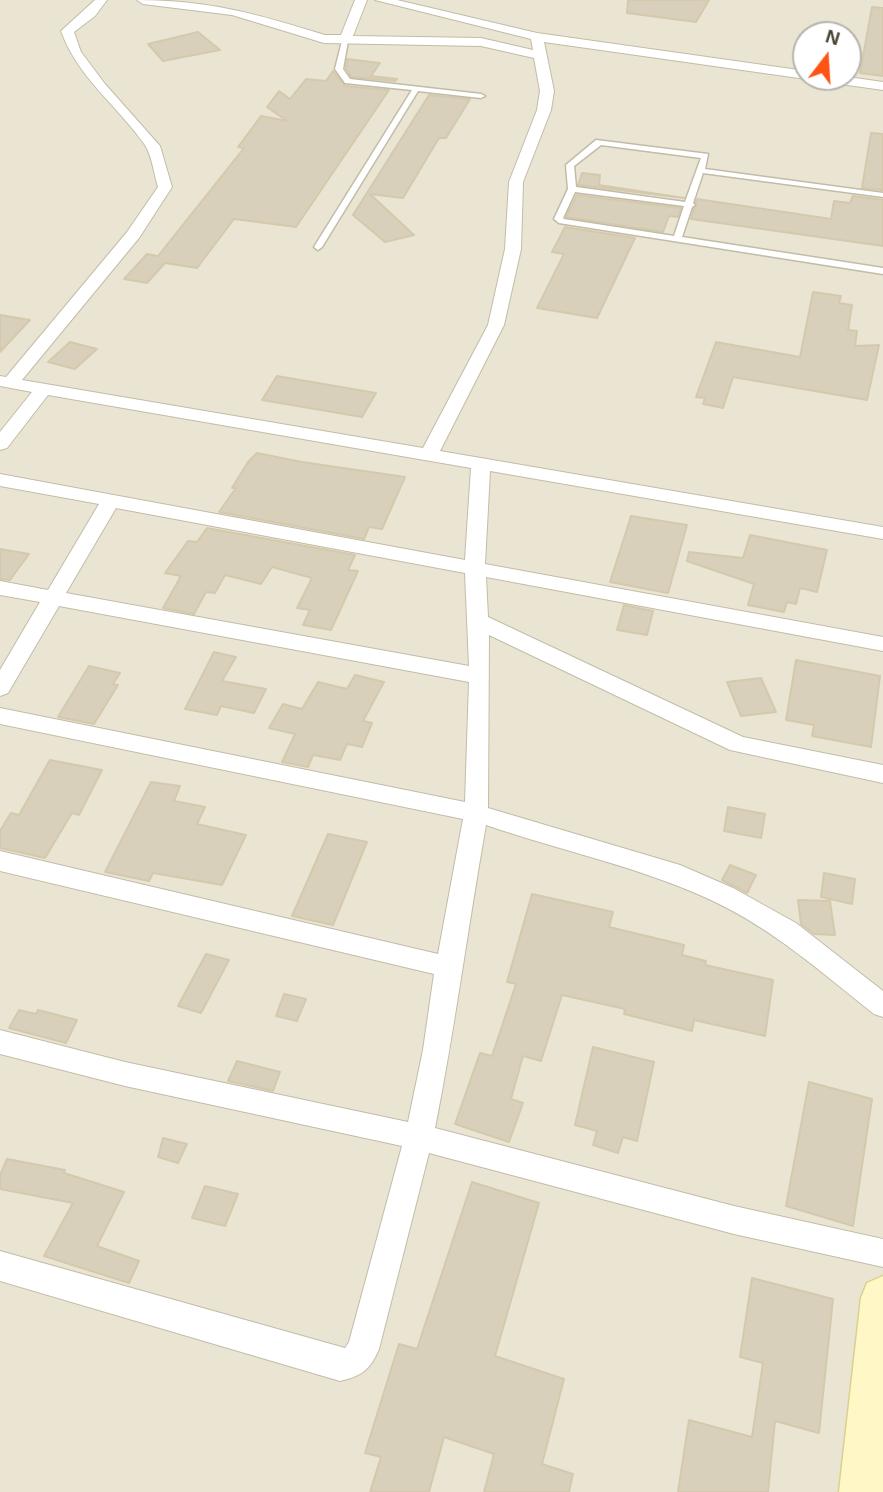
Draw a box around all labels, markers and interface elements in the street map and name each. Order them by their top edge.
north arrow [792,21,862,91]
text: N [823,25,842,49]

